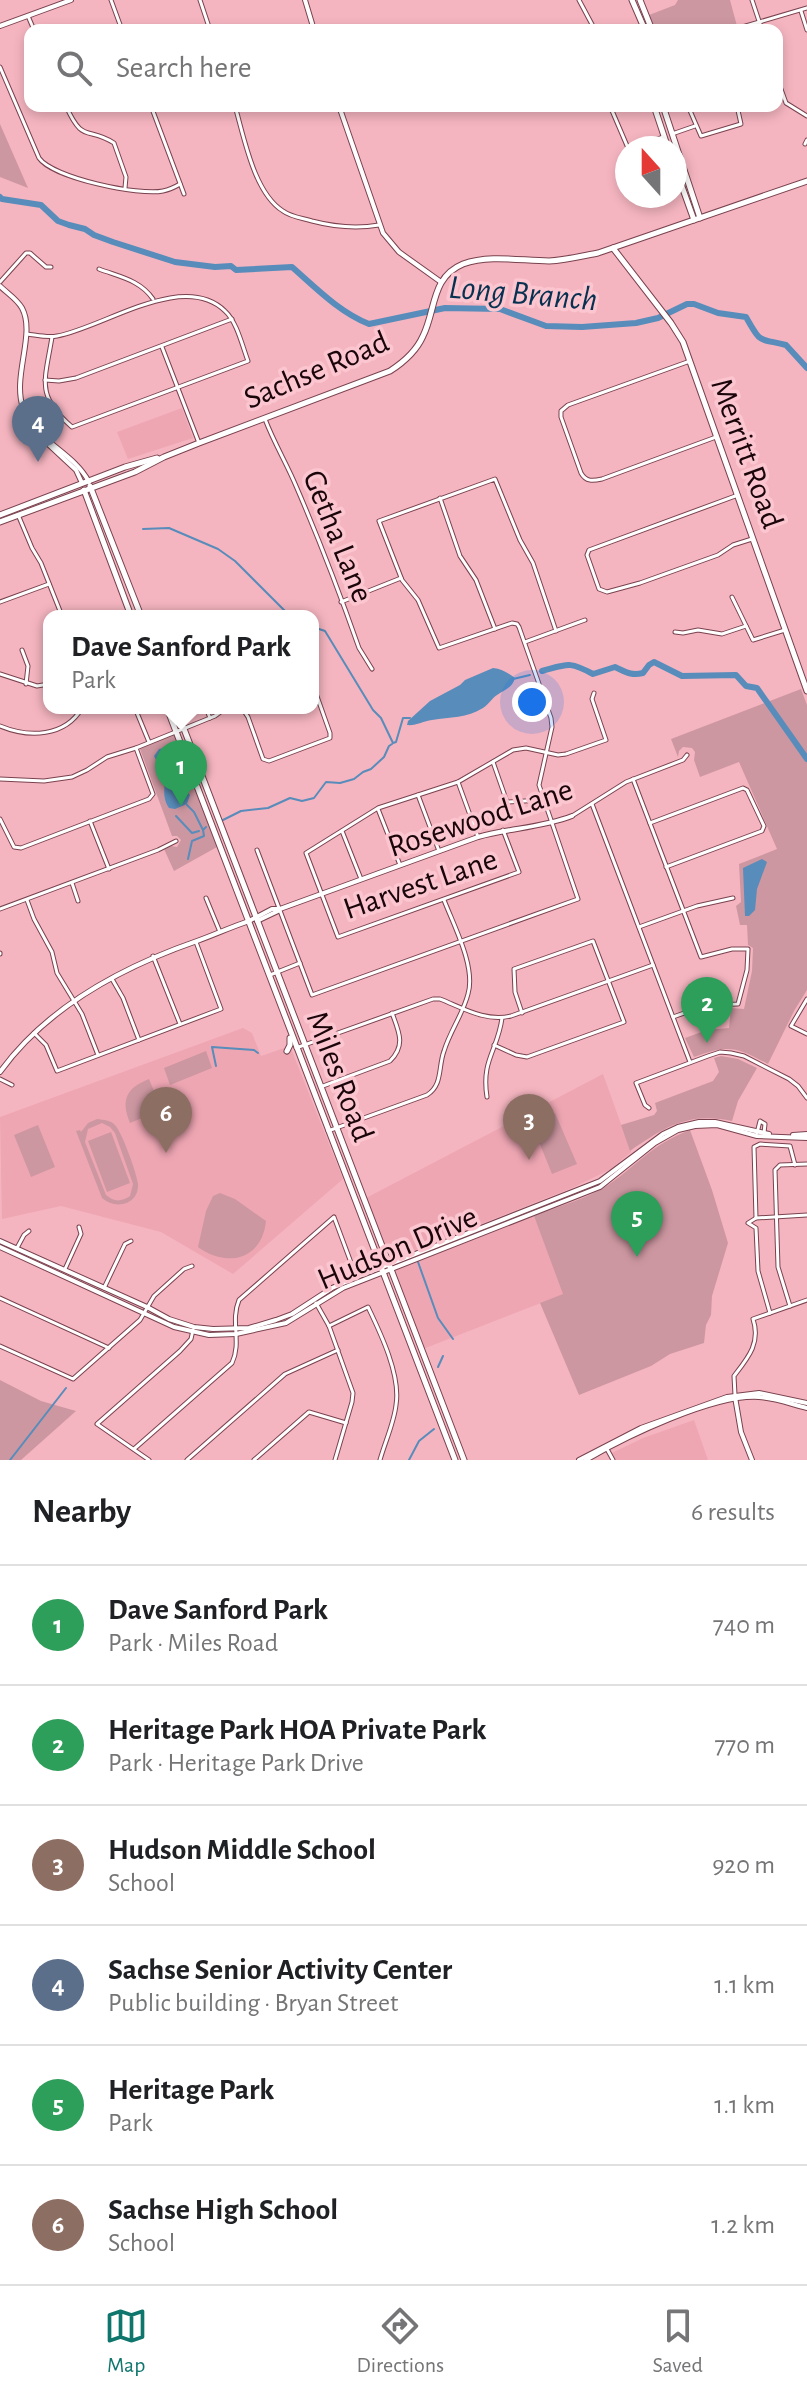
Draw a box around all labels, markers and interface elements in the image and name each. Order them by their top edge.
search box [24,24,783,112]
icon: search [52,46,96,90]
text: Search here [116,53,252,83]
north arrow [615,136,687,208]
water label: Long Branch [447,271,599,317]
street label: Sachse Road [239,325,393,415]
street label: Merritt Road [705,374,789,533]
pin: 4 [12,396,64,462]
street label: Getha Lane [297,466,379,607]
popup [43,610,319,714]
text: Dave Sanford Park [71,632,291,662]
text: Park [71,667,116,693]
your location [512,682,552,722]
pin: 1 [155,740,207,806]
street label: Rosewood Lane [384,773,577,863]
street label: Harvest Lane [339,843,501,925]
pin: 2 [681,977,733,1043]
street label: Miles Road [301,1007,379,1146]
pin: 6 [140,1087,192,1153]
pin: 3 [503,1094,555,1160]
pin: 5 [611,1191,663,1257]
street label: Hudson Drive [313,1200,482,1296]
text: Nearby [32,1495,131,1529]
text: 6 results [691,1499,775,1525]
text: Dave Sanford Park [108,1595,328,1625]
text: 1 [53,1612,63,1638]
text: 740 m [713,1612,775,1638]
text: Park · Miles Road [108,1630,278,1656]
text: Heritage Park HOA Private Park [108,1715,486,1745]
text: 2 [52,1732,64,1758]
text: 770 m [714,1732,775,1758]
text: Park · Heritage Park Drive [108,1750,364,1776]
text: Hudson Middle School [108,1835,376,1865]
text: 3 [52,1852,64,1878]
text: 920 m [712,1852,775,1878]
text: School [108,1870,175,1896]
text: Sachse Senior Activity Center [108,1955,452,1985]
text: 4 [51,1972,65,1998]
text: 1.1 km [714,1972,775,1998]
text: Public building · Bryan Street [108,1990,398,2016]
text: Heritage Park [108,2075,274,2105]
text: 5 [52,2092,64,2118]
text: 1.1 km [714,2092,775,2118]
text: Park [108,2110,153,2136]
text: Sachse High School [108,2195,338,2225]
text: 6 [52,2212,64,2238]
text: 1.2 km [711,2212,775,2238]
text: School [108,2230,175,2256]
tab: Map [104,2304,148,2378]
tab: Directions [356,2304,444,2378]
tab: Saved [652,2304,703,2378]

